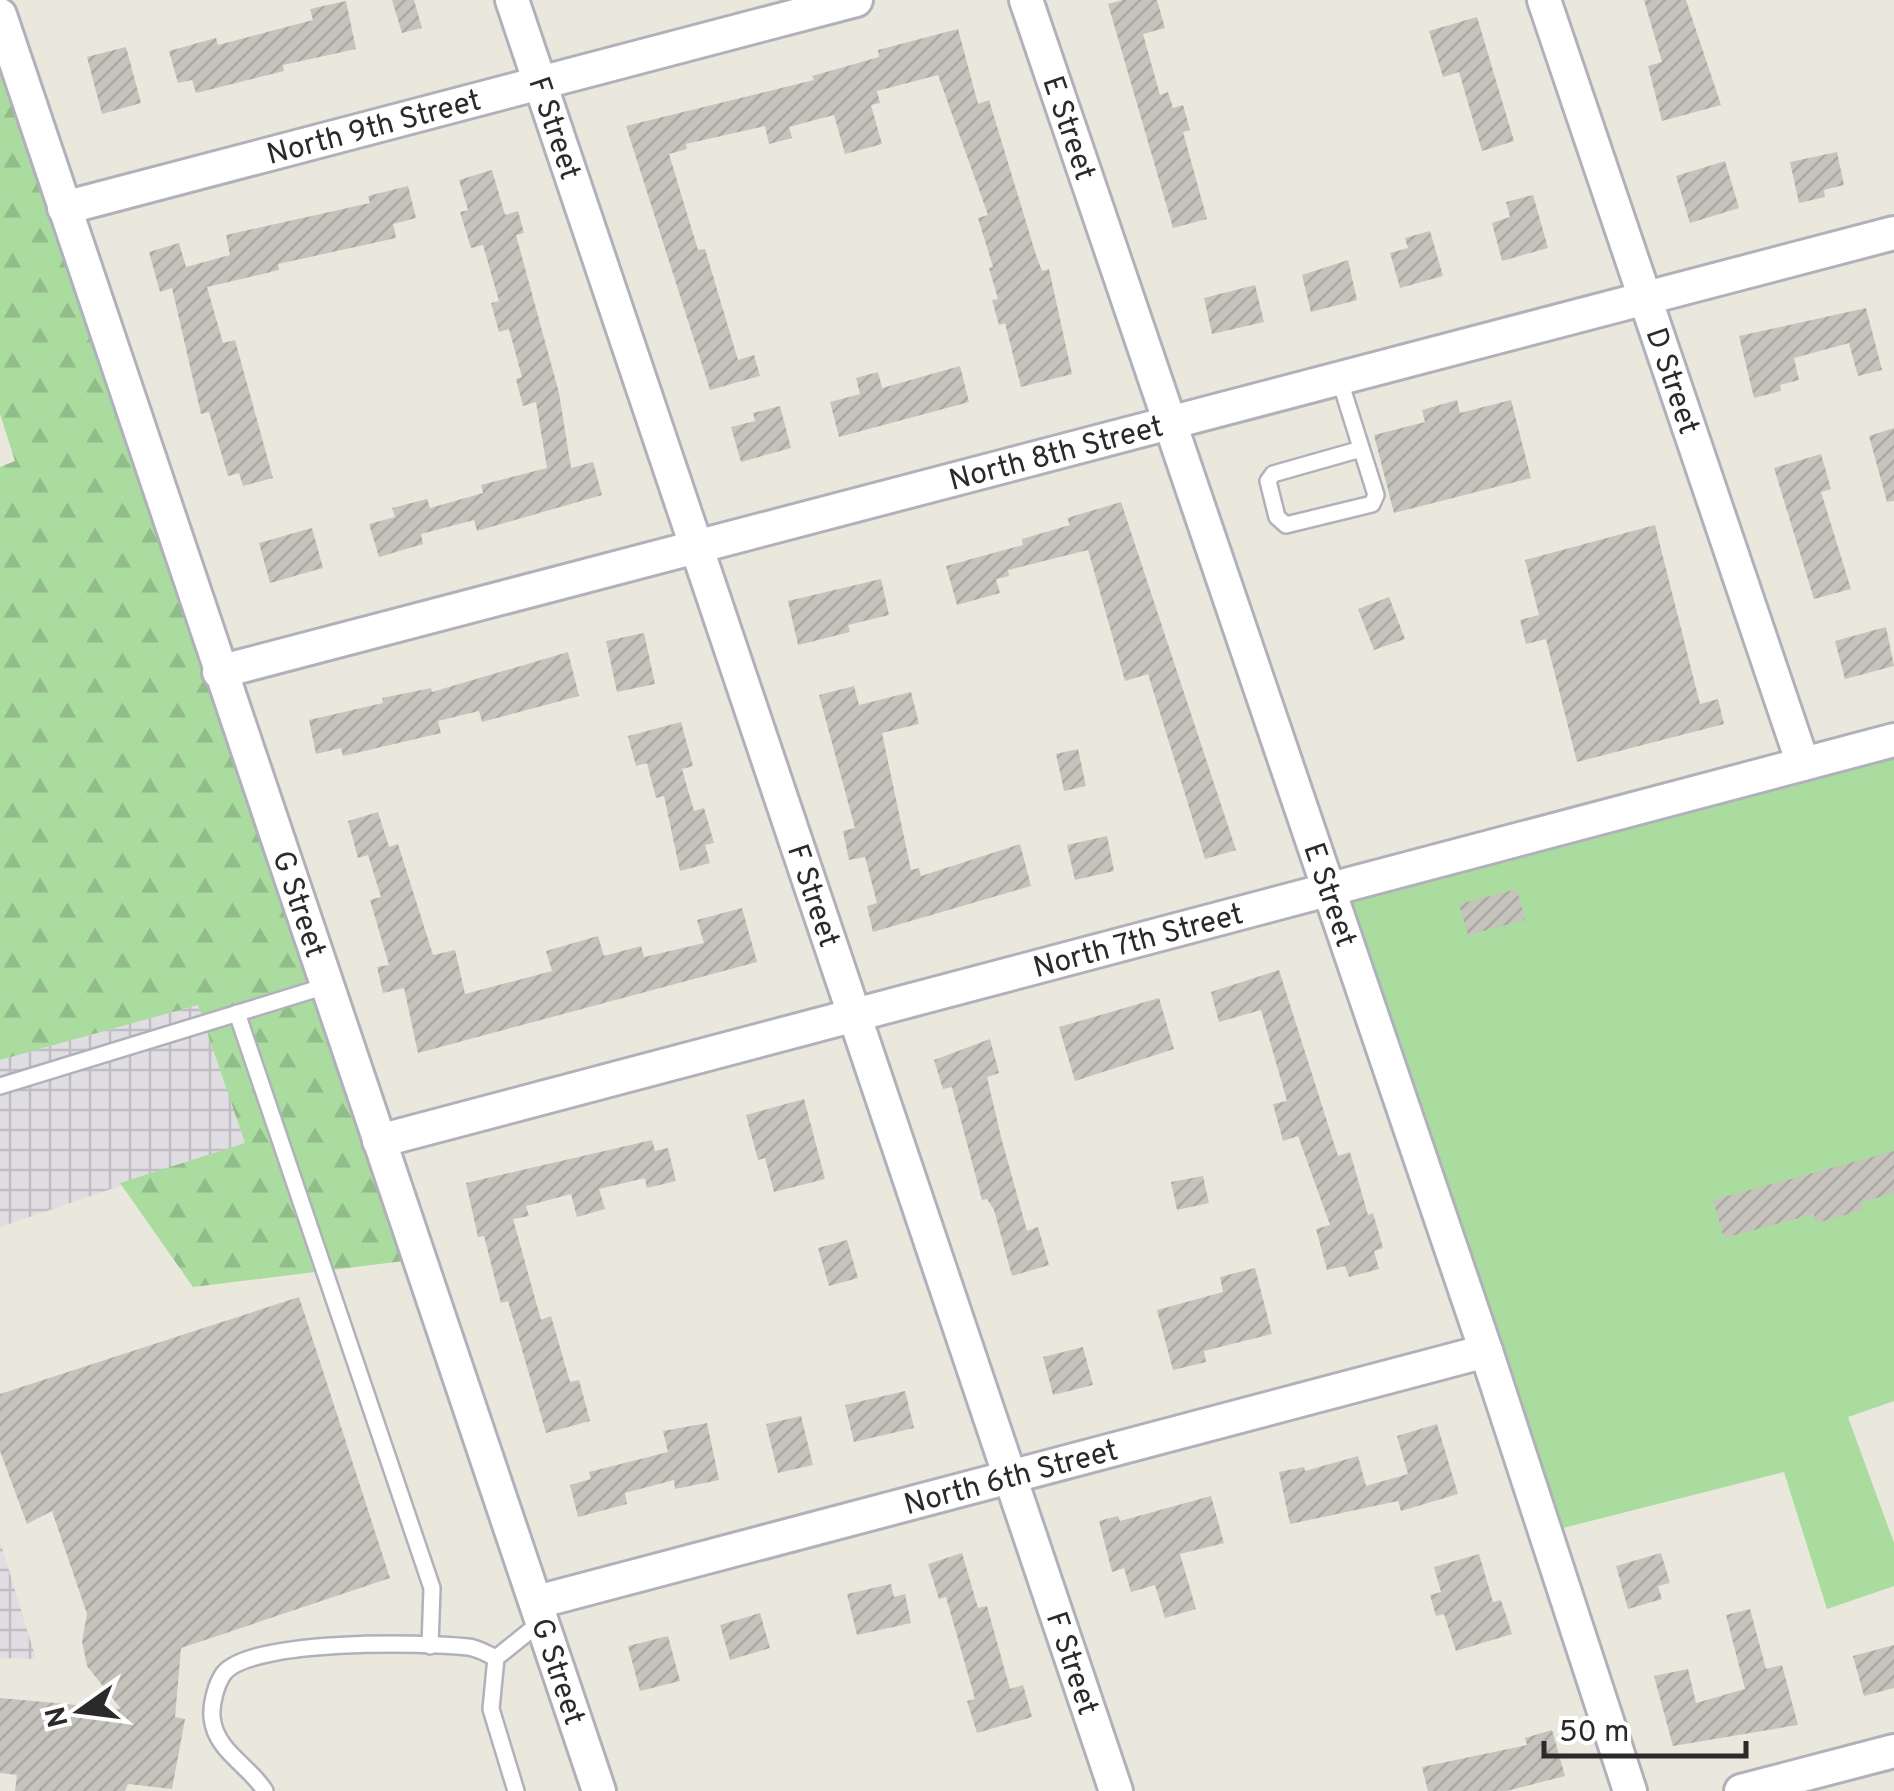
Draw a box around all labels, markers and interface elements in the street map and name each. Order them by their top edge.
street label: F Street [518,72,587,185]
street label: E Street [1032,72,1102,186]
street label: North 9th Street [263,83,485,175]
street label: D Street [1635,323,1706,440]
street label: North 8th Street [945,409,1167,501]
street label: E Street [1293,838,1363,952]
street label: F Street [777,840,846,953]
street label: G Street [262,846,333,963]
street label: North 7th Street [1030,897,1247,988]
street label: North 6th Street [900,1433,1122,1525]
street label: F Street [1036,1607,1105,1720]
street label: G Street [521,1614,591,1730]
north arrow [30,1661,130,1761]
scale bar [1544,1696,1746,1758]
text: N [39,1702,79,1730]
text: 50 m [1559,1715,1629,1752]

